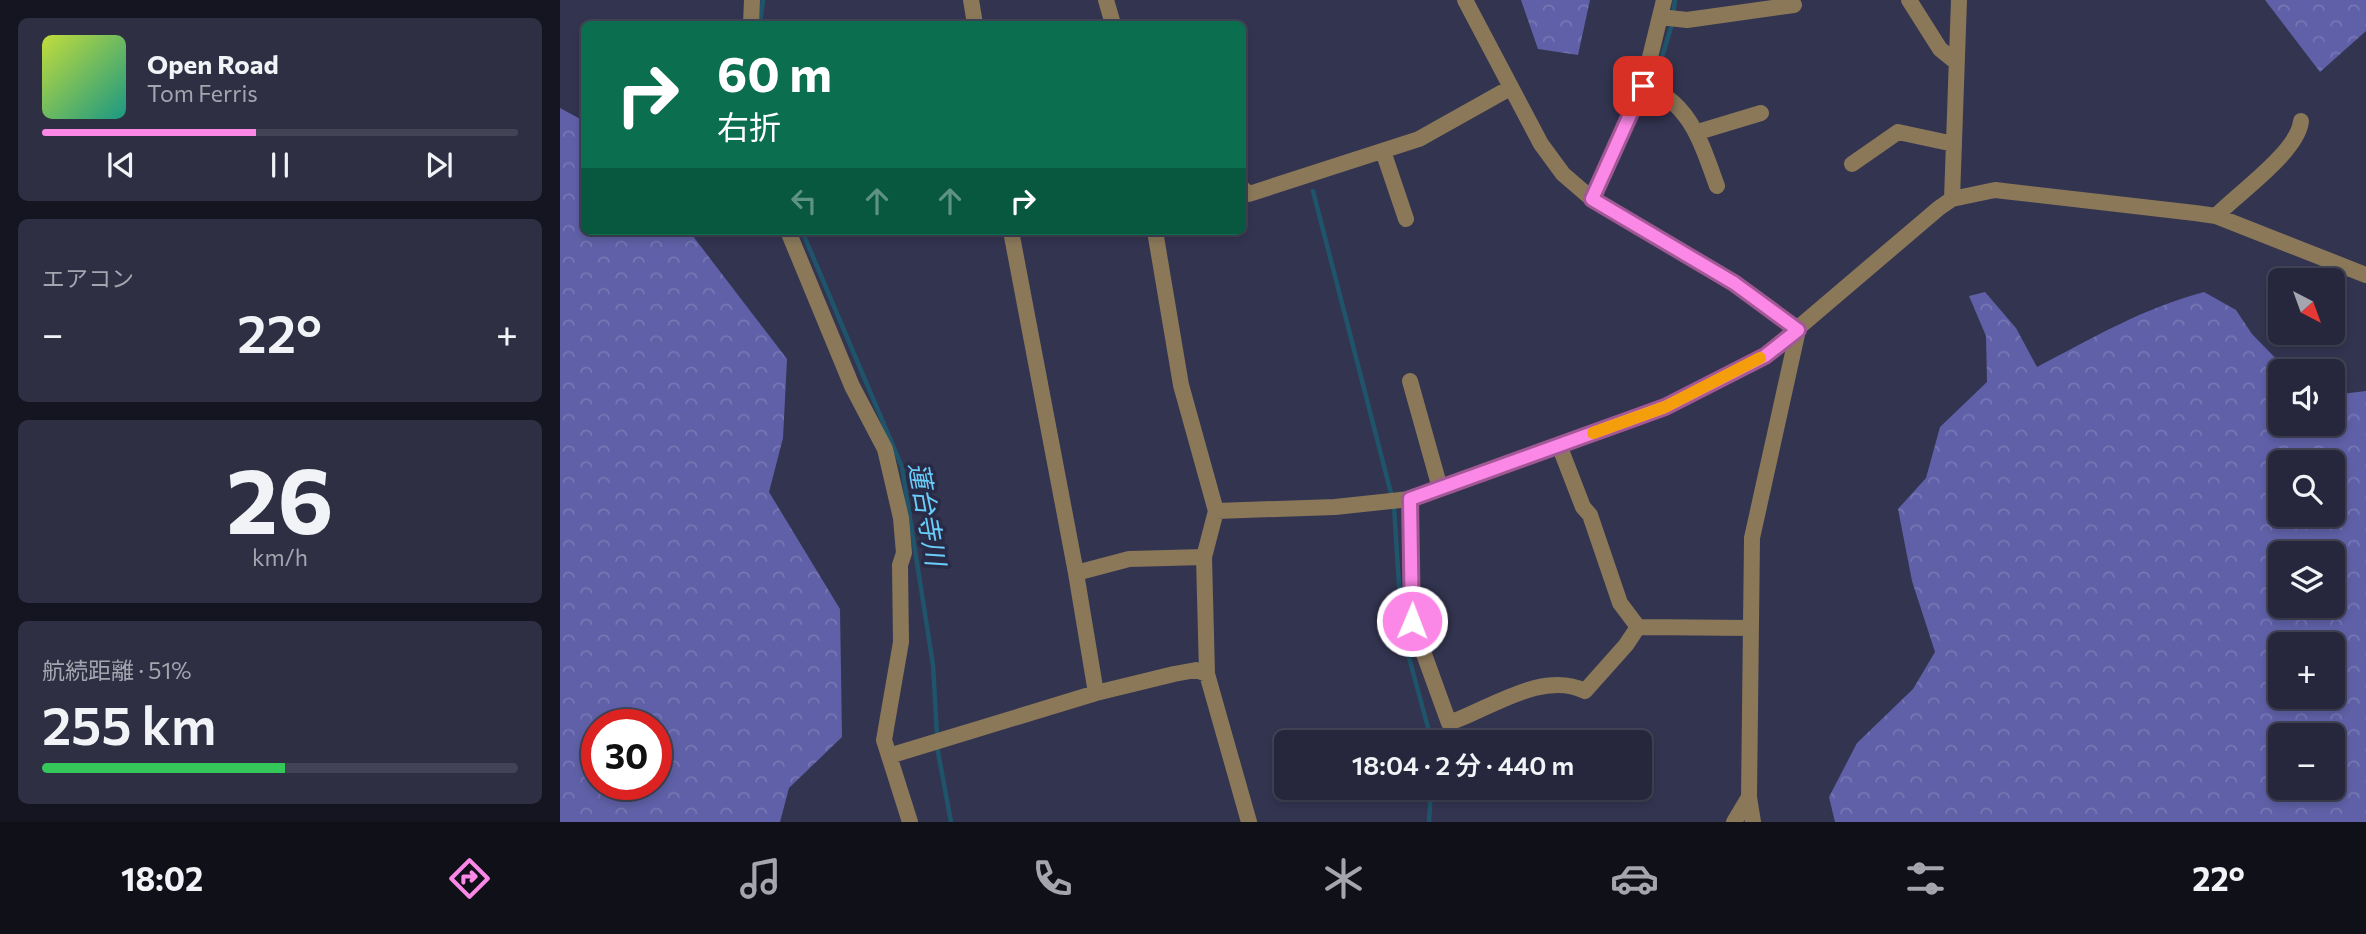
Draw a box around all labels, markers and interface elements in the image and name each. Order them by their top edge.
text: 60 m [717,42,832,102]
text: Open Road [147,48,279,79]
icon: right [602,49,693,140]
pin [1613,56,1673,116]
icon: arrive [1624,67,1662,105]
text: Tom Ferris [147,79,258,107]
text: 右折 [717,106,781,146]
icon: previous [102,146,140,184]
icon: pause [261,146,299,184]
icon: next [420,146,458,184]
icon: left [785,182,823,220]
icon: ahead [858,182,896,220]
icon: ahead [931,182,969,220]
icon: right [1004,182,1042,220]
text: エアコン [42,264,134,292]
north arrow [2268,268,2345,345]
map controls [2268,268,2345,800]
text: 22° [237,300,322,364]
text: − [42,309,64,356]
text: + [496,309,518,356]
button: sound [2268,359,2345,436]
text: 26 [226,441,334,553]
button: search [2268,450,2345,527]
water label: 蓮台寺川 [904,460,953,571]
button: layers [2268,541,2345,618]
text: km/h [252,543,308,571]
position arrow [1375,584,1449,658]
button: + [2268,632,2345,709]
text: 航続距離 · 51% [42,656,192,684]
text: 255 km [42,692,216,756]
speed limit sign: 30 [581,709,672,800]
button: − [2268,723,2345,800]
text: 18:04 · 2 分 · 440 m [1352,749,1574,780]
icon: directions [445,854,494,903]
icon: music [736,854,785,903]
icon: phone [1028,854,1077,903]
icon: climate [1319,854,1368,903]
icon: car [1610,854,1659,903]
icon: filters [1901,854,1950,903]
text: 18:02 [121,858,203,898]
text: 22° [2192,858,2245,898]

